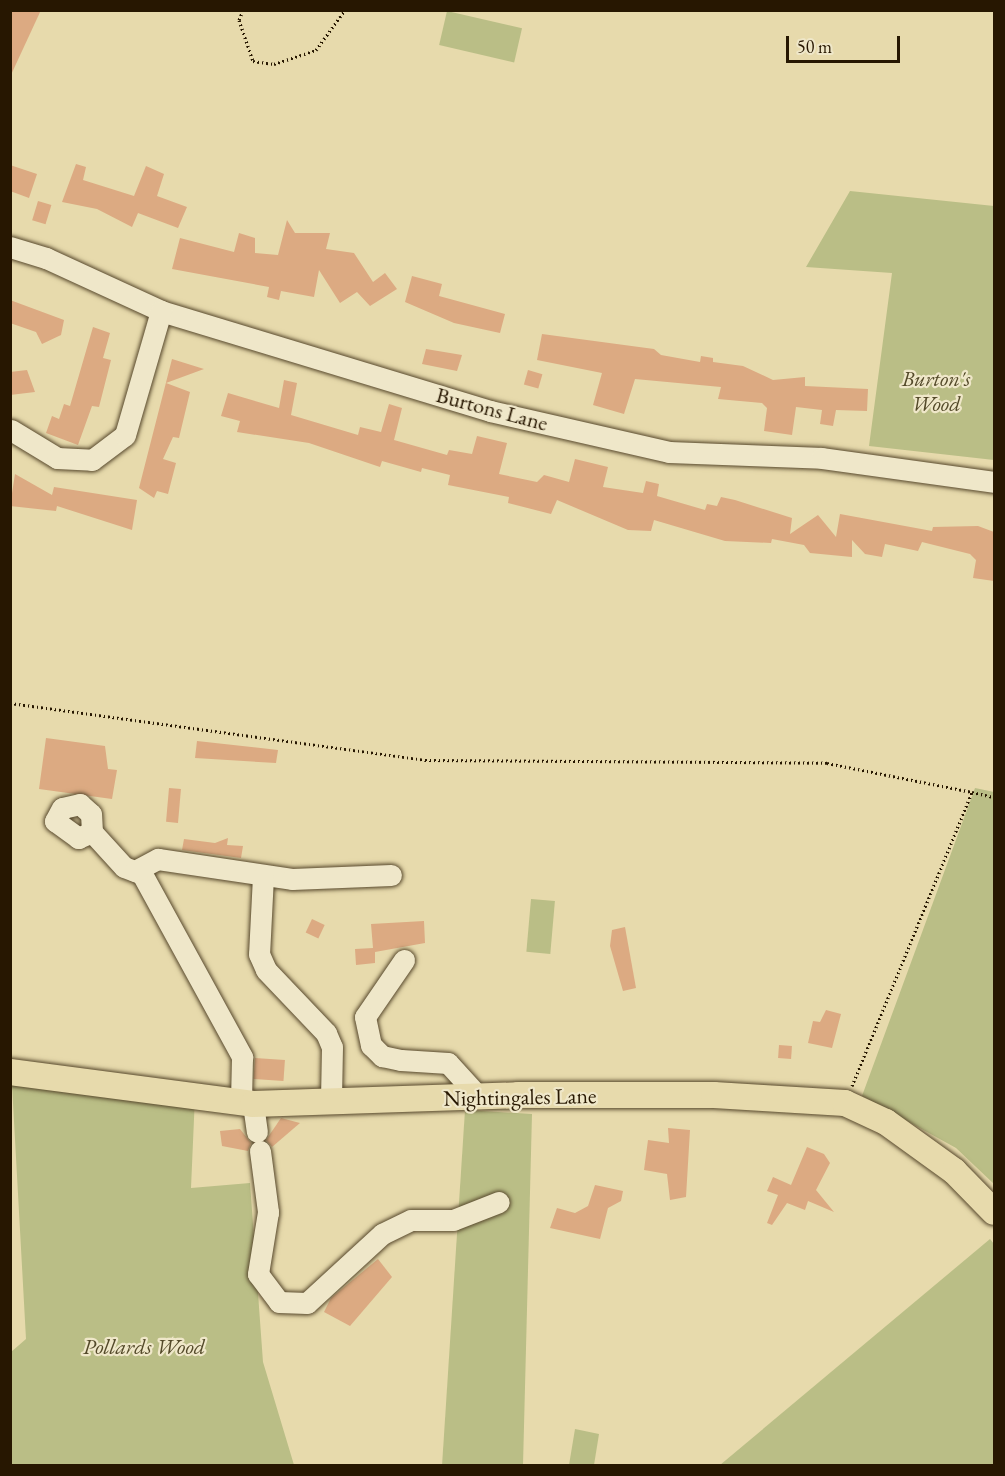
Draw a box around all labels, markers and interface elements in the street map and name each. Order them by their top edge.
scale bar [789,24,903,62]
text: 50 m [797,35,832,58]
park label: Burton's Wood [902,365,970,416]
street label: Burtons Lane [433,381,551,437]
street label: Nightingales Lane [443,1082,597,1112]
park label: Pollards Wood [83,1334,205,1360]

